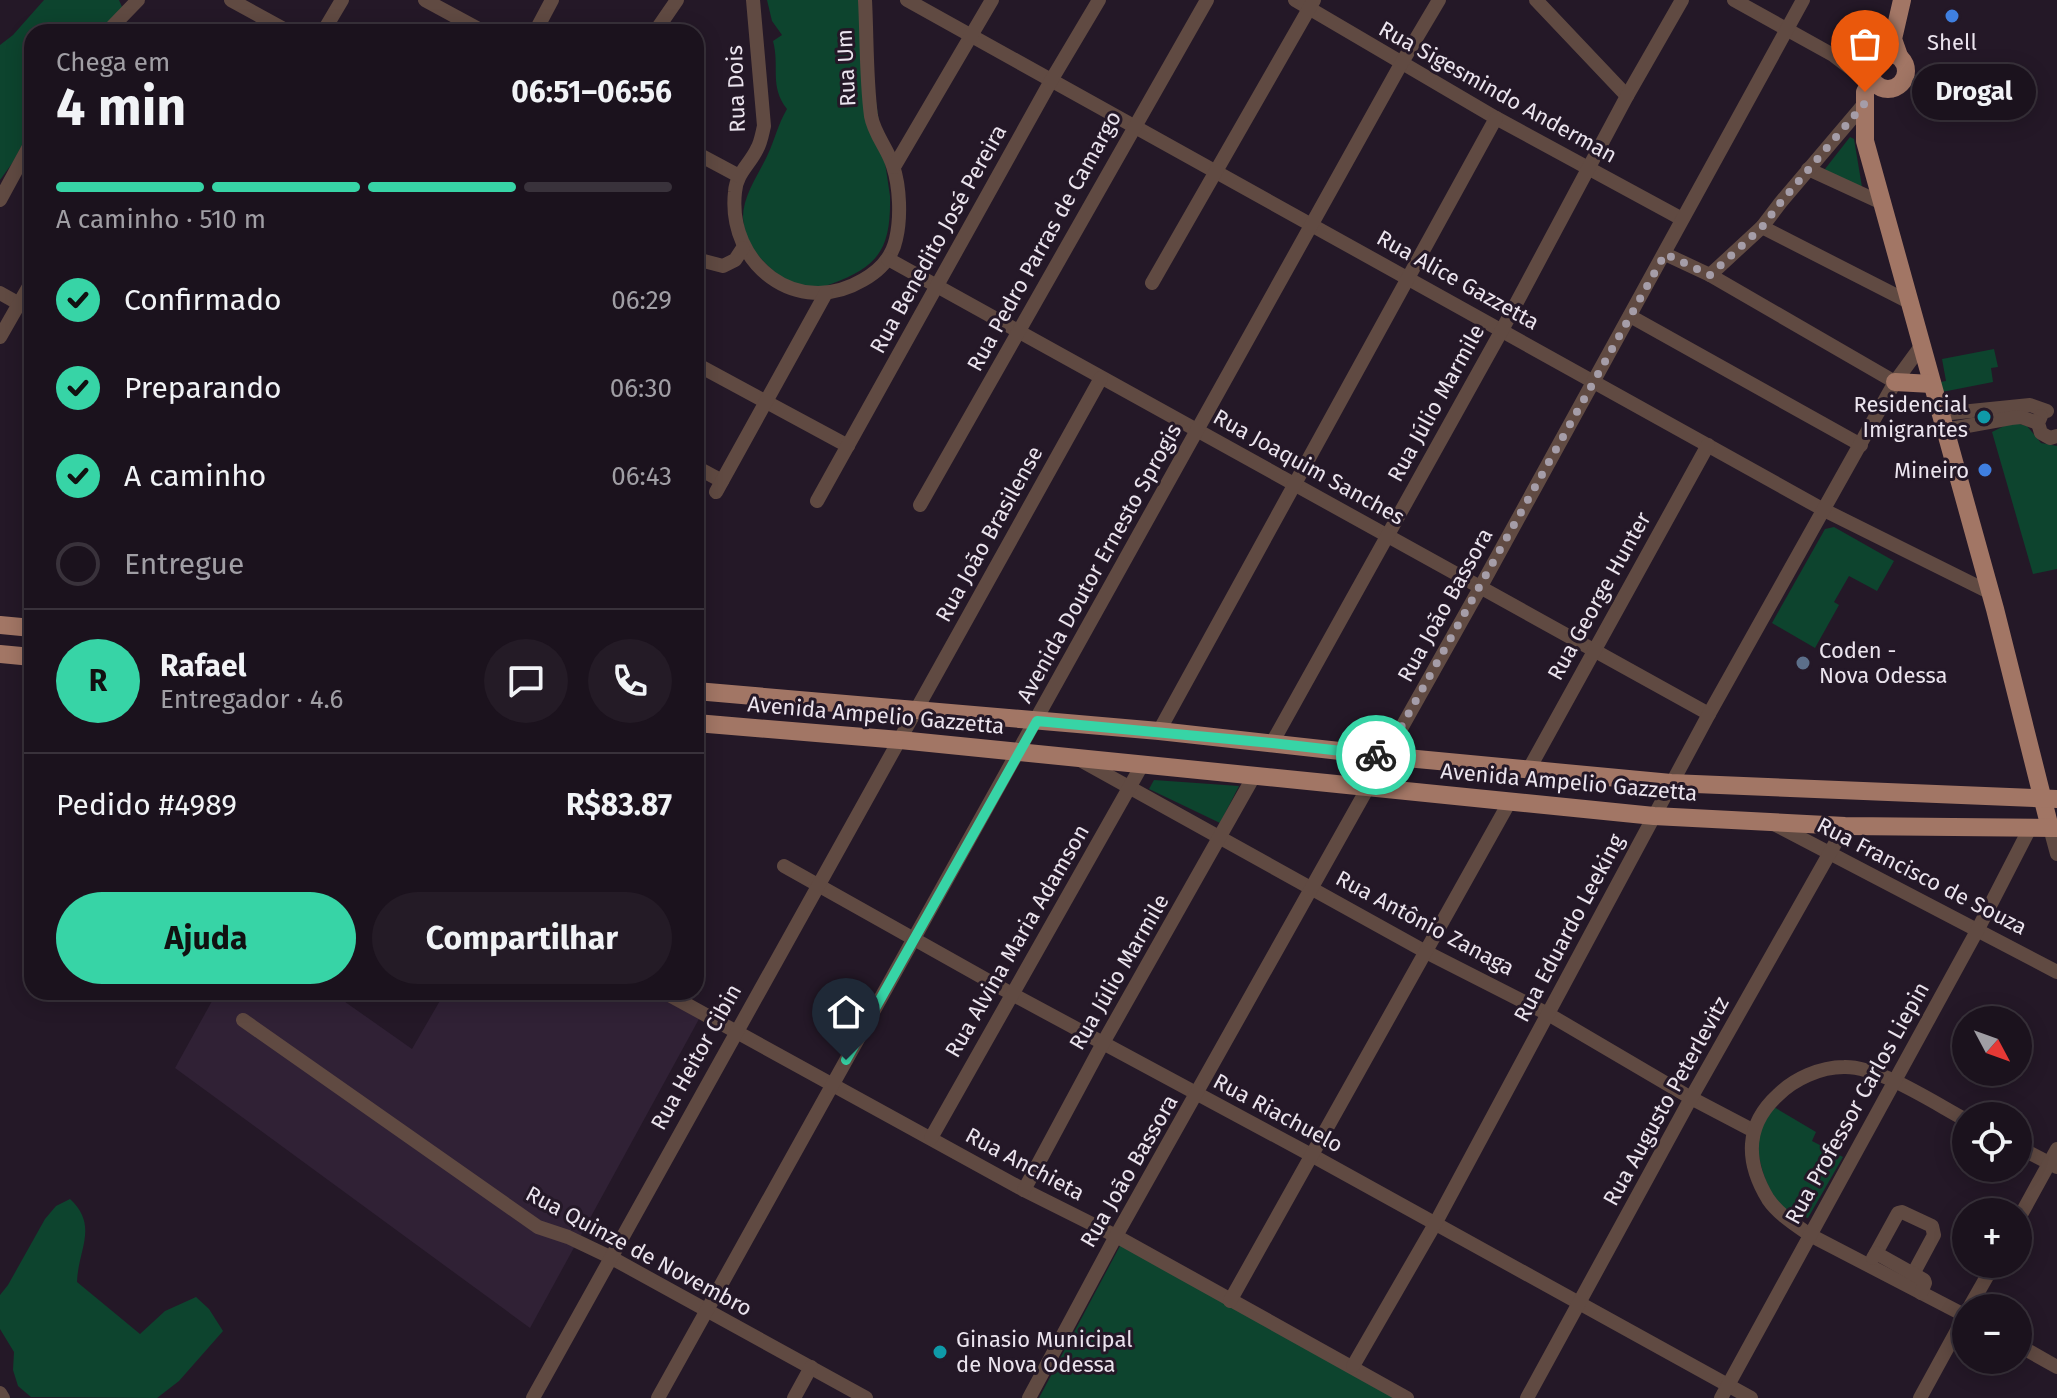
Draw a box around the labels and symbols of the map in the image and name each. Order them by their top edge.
marker: Shell [1943,7,1961,25]
pin [1831,10,1899,92]
street label: Rua Sigesmindo Anderman [1374,15,1622,169]
street label: Rua Um [830,29,862,107]
place label: Shell [1927,29,1977,56]
street label: Rua Dois [721,45,751,133]
callout: Drogal [1913,64,2037,120]
street label: Rua Pedro Parras de Camargo [961,106,1127,376]
street label: Rua Benedito José Pereira [864,120,1012,358]
street label: Rua Alice Gazzetta [1372,224,1544,336]
street label: Rua Júlio Marmile [1382,320,1490,486]
place label: Residencial Imigrantes [1854,391,1968,443]
street label: Rua Joaquim Sanches [1209,403,1409,531]
marker: Residencial Imigrantes [1975,408,1993,426]
street label: Avenida Doutor Ernesto Sprogis [1011,419,1187,707]
street label: Rua João Brasilense [930,441,1048,627]
place label: Mineiro [1894,457,1969,484]
marker: Mineiro [1976,461,1994,479]
street label: Rua George Hunter [1542,507,1657,685]
street label: Rua João Bassora [1392,523,1498,687]
place label: Coden - Nova Odessa [1819,637,1948,689]
marker: Coden - Nova Odessa [1794,654,1812,672]
street label: Avenida Ampelio Gazzetta [746,690,1006,740]
courier [1336,715,1416,795]
street label: Avenida Ampelio Gazzetta [1439,757,1699,807]
street label: Rua Francisco de Souza [1812,811,2032,941]
street label: Rua Alvina Maria Adamson [939,820,1095,1062]
street label: Rua Eduardo Leeking [1508,829,1630,1027]
street label: Rua Antônio Zanaga [1331,865,1519,981]
street label: Rua Júlio Marmile [1063,889,1175,1055]
street label: Rua Professor Carlos Liepin [1779,977,1935,1229]
pin [812,978,880,1060]
street label: Rua Heitor Cibin [645,979,747,1135]
street label: Rua Augusto Peterlevitz [1597,992,1735,1210]
north arrow [1952,1006,2032,1086]
street label: Rua Riachuelo [1209,1068,1347,1158]
street label: Rua João Bassora [1074,1090,1184,1252]
street label: Rua Anchieta [961,1121,1089,1207]
street label: Rua Quinze de Novembro [521,1180,757,1322]
place label: Ginasio Municipal de Nova Odessa [956,1326,1133,1378]
marker: Ginasio Municipal de Nova Odessa [931,1343,949,1361]

